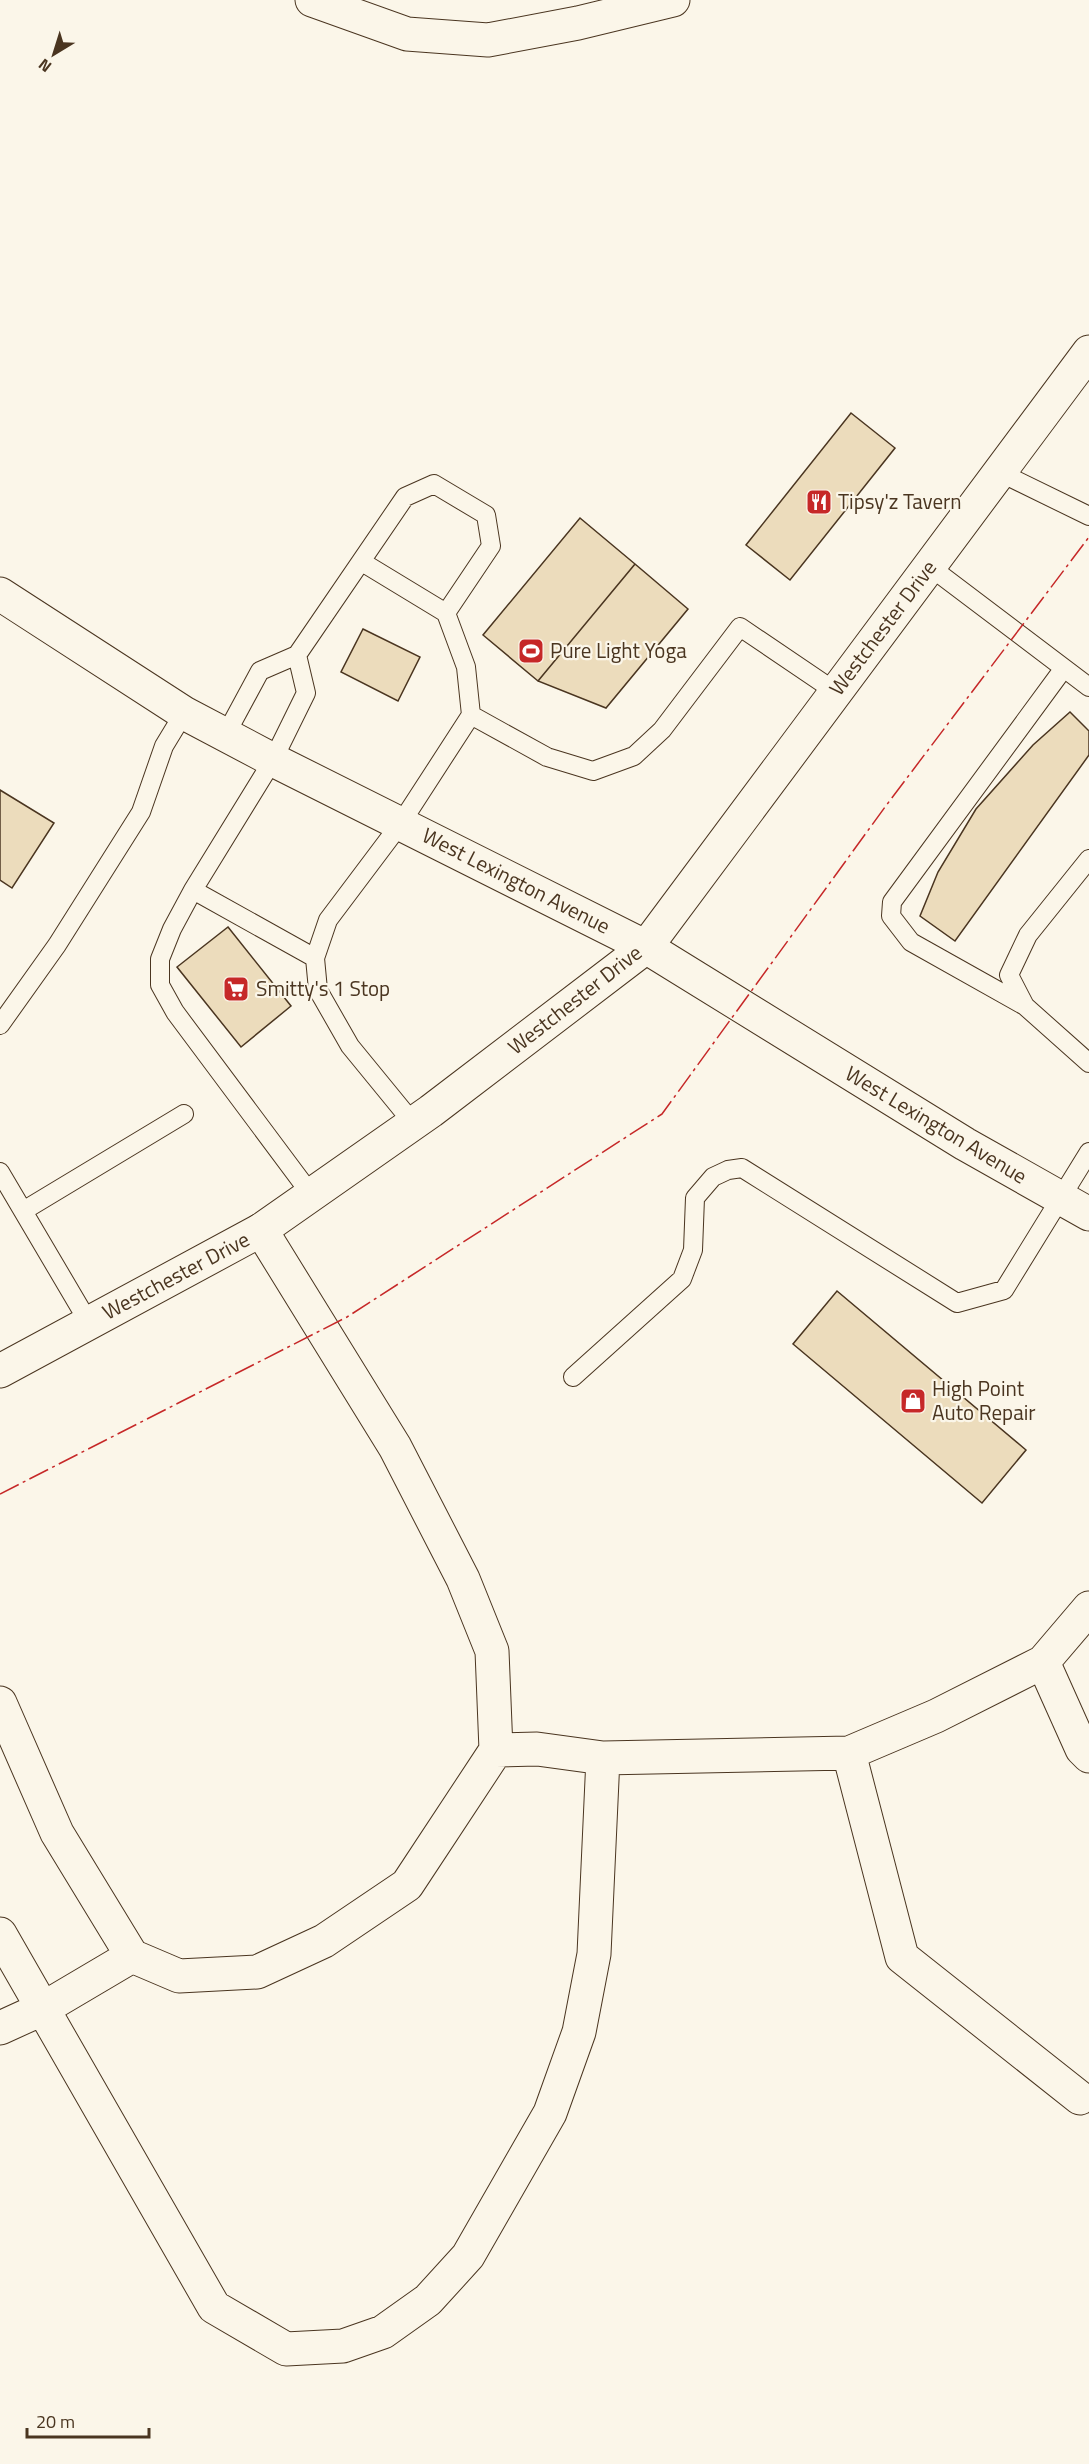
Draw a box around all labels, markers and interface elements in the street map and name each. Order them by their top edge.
north arrow [24,24,84,84]
text: N [33,53,57,79]
place label: Tipsy'z Tavern [838,485,962,517]
restaurant icon: Tipsy'z Tavern [804,487,834,517]
street label: Westchester Drive [821,553,944,702]
place label: Pure Light Yoga [550,634,687,666]
sports icon: Pure Light Yoga [516,636,546,666]
street label: West Lexington Avenue [417,819,616,941]
street label: Westchester Drive [500,937,648,1062]
place label: Smitty's 1 Stop [256,972,390,1004]
supermarket icon: Smitty's 1 Stop [221,974,251,1004]
street label: West Lexington Avenue [839,1057,1034,1191]
street label: Westchester Drive [96,1223,255,1327]
place label: High Point Auto Repair [932,1372,1036,1428]
shop icon: High Point Auto Repair [898,1386,928,1416]
scale bar [27,2401,148,2439]
text: 20 m [36,2408,75,2435]

